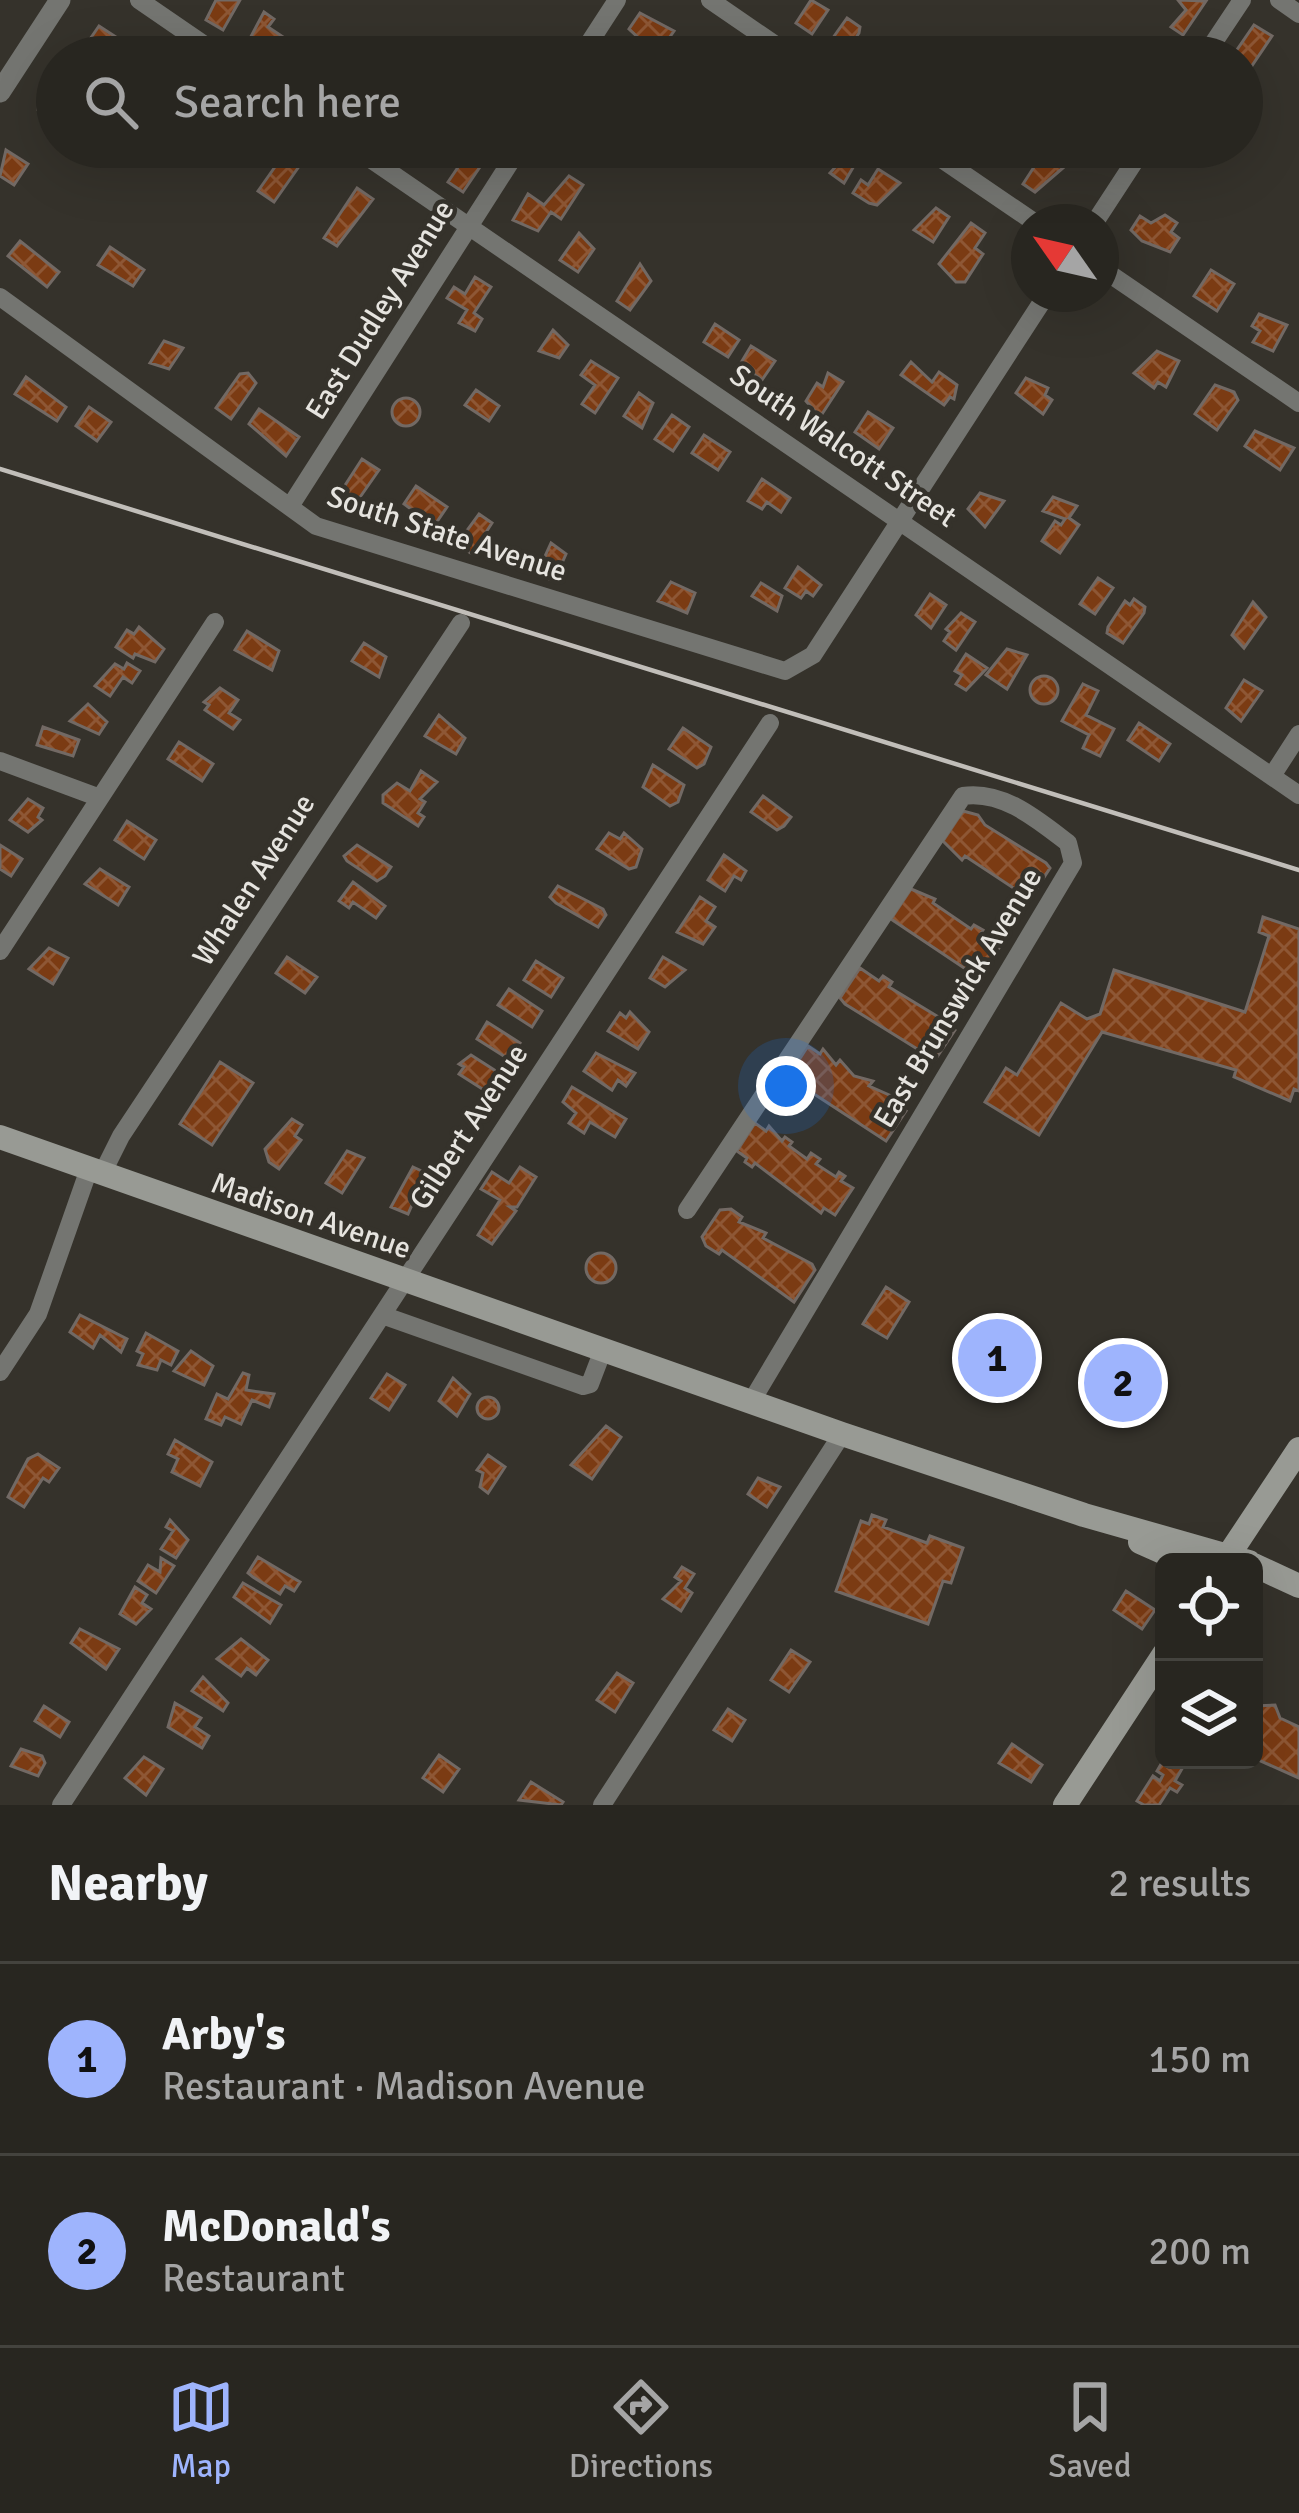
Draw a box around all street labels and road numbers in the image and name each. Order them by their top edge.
street label: East Dudley Avenue [298,194,462,426]
street label: South Walcott Street [723,356,963,536]
street label: South State Avenue [322,478,572,590]
street label: Whalen Avenue [185,787,323,973]
street label: East Brunswick Avenue [866,861,1050,1135]
street label: Gilbert Avenue [402,1037,536,1217]
street label: Madison Avenue [206,1165,416,1267]

